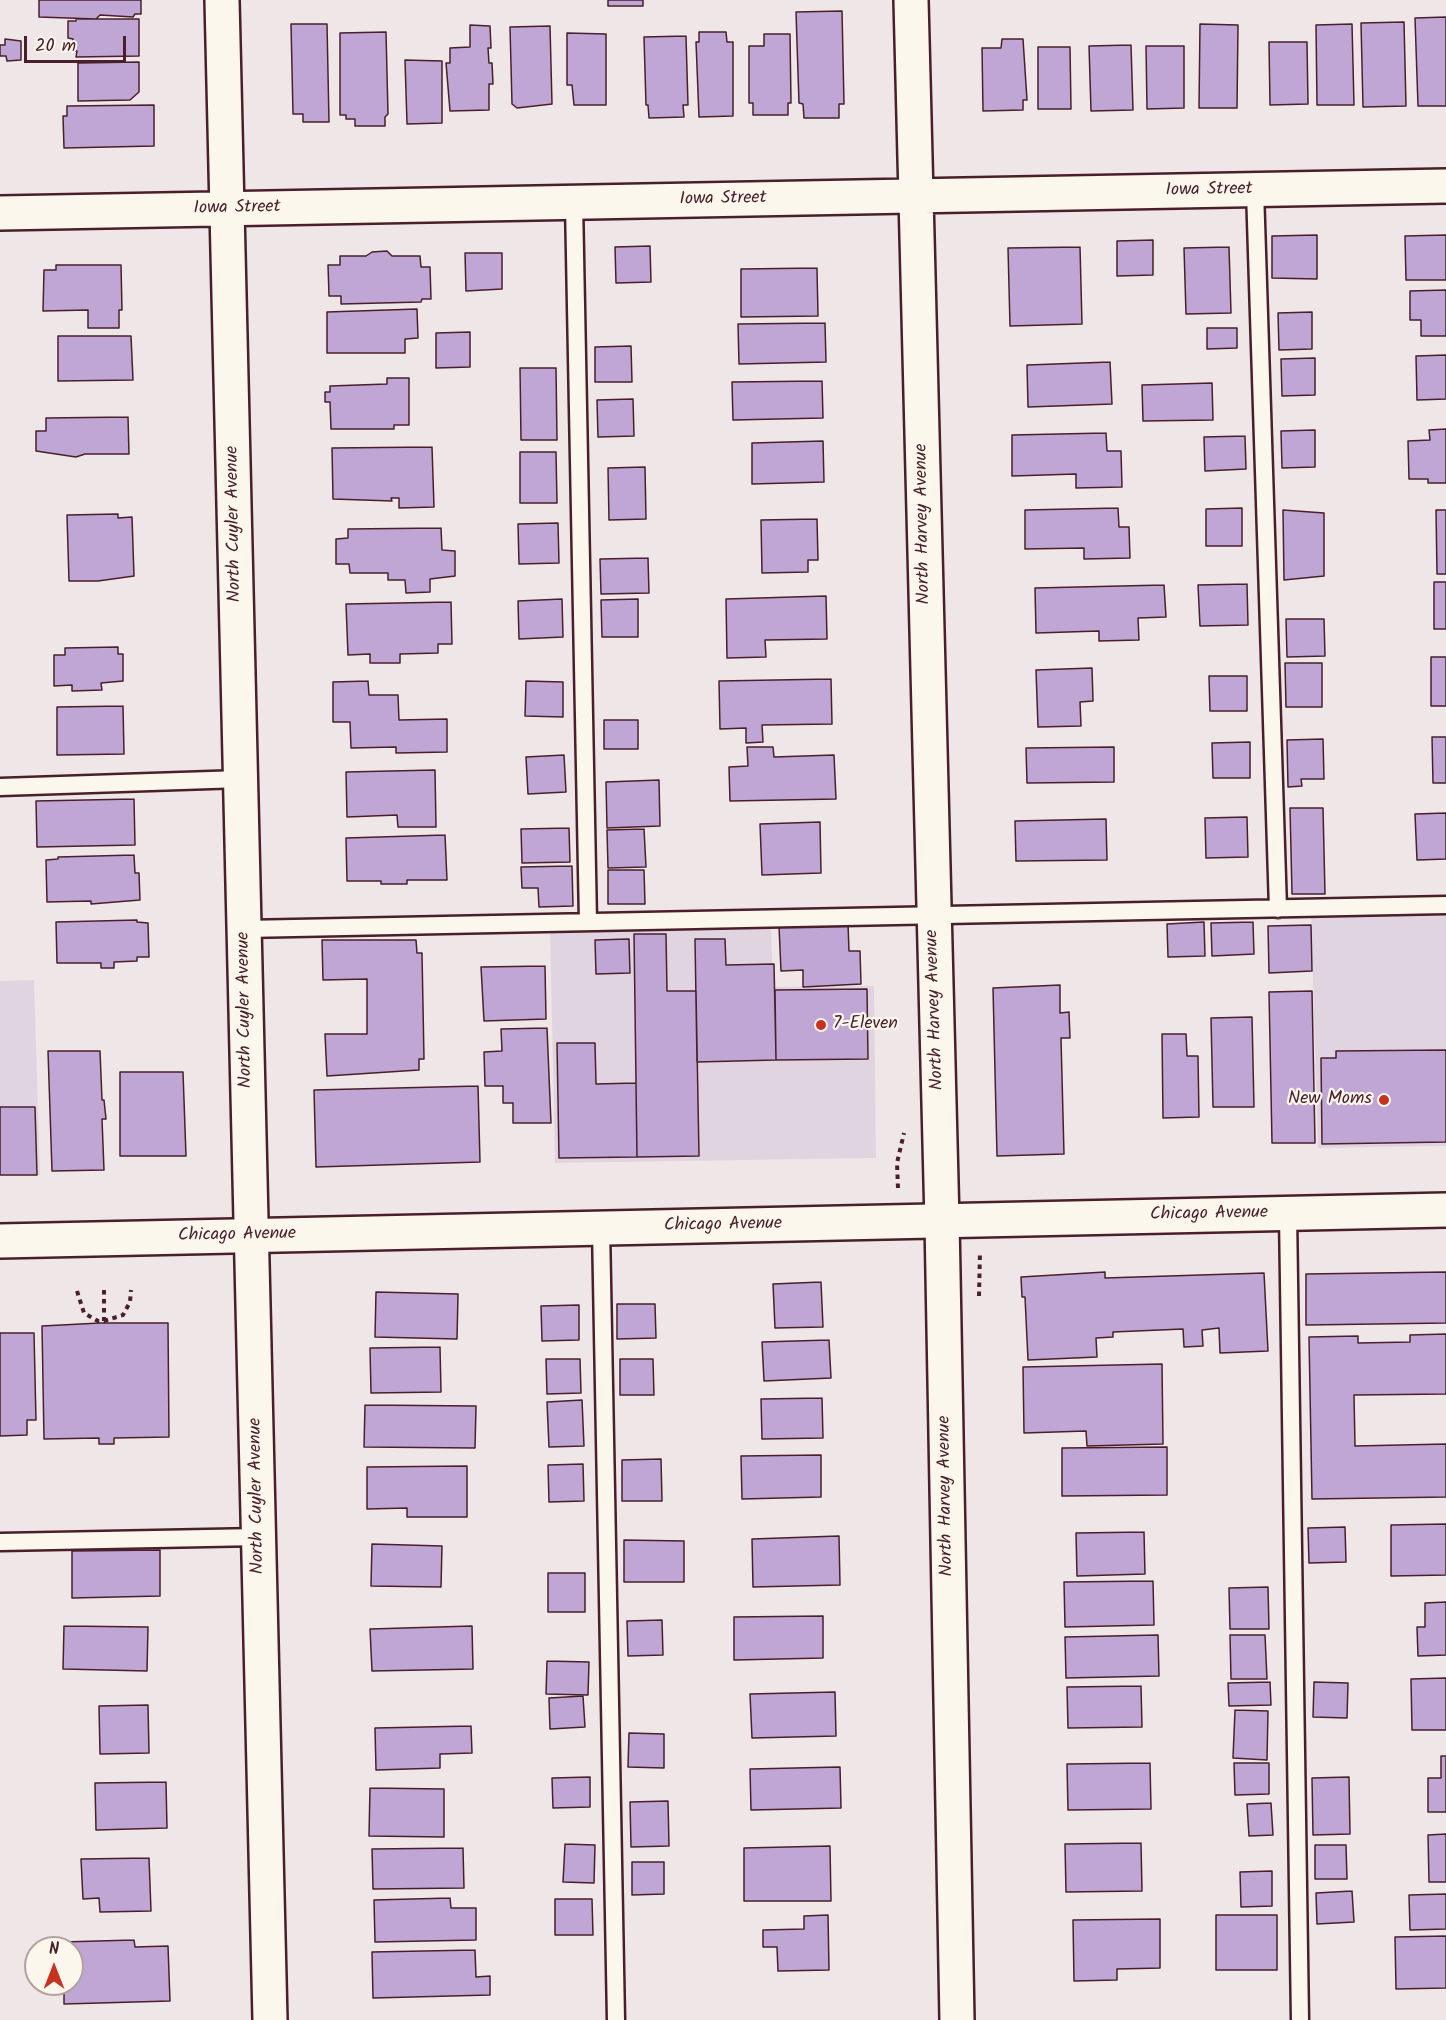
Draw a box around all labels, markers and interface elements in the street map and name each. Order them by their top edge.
scale bar [27,24,129,62]
text: 20 m [35,32,76,61]
street label: Iowa Street [1165,179,1253,203]
street label: Iowa Street [679,188,767,212]
street label: Iowa Street [193,197,281,221]
street label: North Harvey Avenue [912,443,936,605]
street label: North Cuyler Avenue [223,445,247,603]
street label: North Harvey Avenue [922,929,950,1091]
street label: North Cuyler Avenue [234,931,258,1089]
place label: 7-Eleven [833,1014,898,1036]
marker: 7-Eleven [814,1018,828,1032]
place label: New Moms [1288,1089,1372,1111]
marker: New Moms [1377,1093,1391,1107]
street label: Chicago Avenue [1150,1203,1268,1227]
street label: Chicago Avenue [664,1214,782,1238]
street label: Chicago Avenue [178,1224,296,1248]
street label: North Harvey Avenue [935,1415,959,1577]
street label: North Cuyler Avenue [246,1417,270,1575]
north arrow [24,1936,84,1996]
text: N [49,1937,59,1962]

